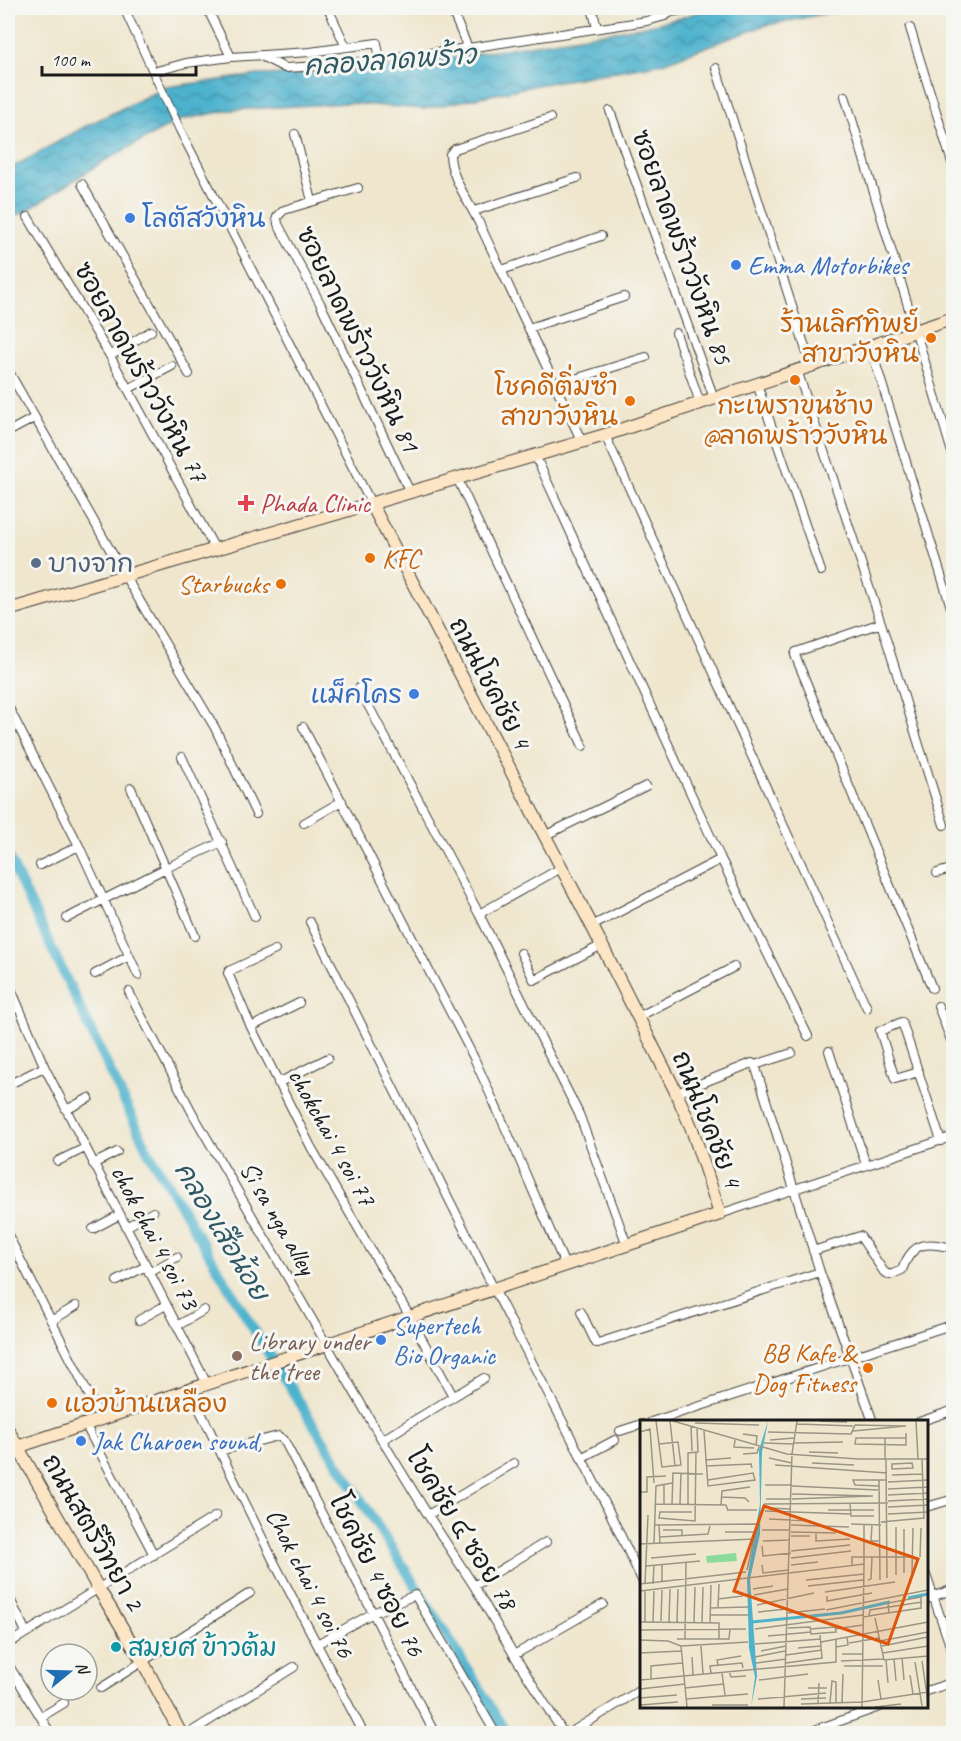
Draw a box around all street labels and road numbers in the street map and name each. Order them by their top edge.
street label: ซอยลาดพร้าววังหิน 85 [624,125,740,370]
street label: ซอยลาดพร้าววังหิน 81 [289,221,428,458]
street label: ซอยลาดพร้าววังหิน 77 [67,256,216,489]
street label: ถนนโชคชัย 4 [442,612,540,756]
street label: ถนนโชคชัย 4 [665,1046,750,1194]
street label: chokchai 4 soi 77 [281,1062,384,1213]
street label: Si sa nga alley [232,1156,325,1282]
street label: chok chai 4 soi 73 [103,1159,208,1317]
street label: โชคชัย ๔ ซอย 78 [399,1442,526,1618]
street label: ถนนสตรีวิทยา 2 [35,1448,152,1618]
street label: โชคชัย 4 ซอย 76 [322,1488,433,1663]
street label: Chok chai 4 soi 76 [258,1503,362,1664]

